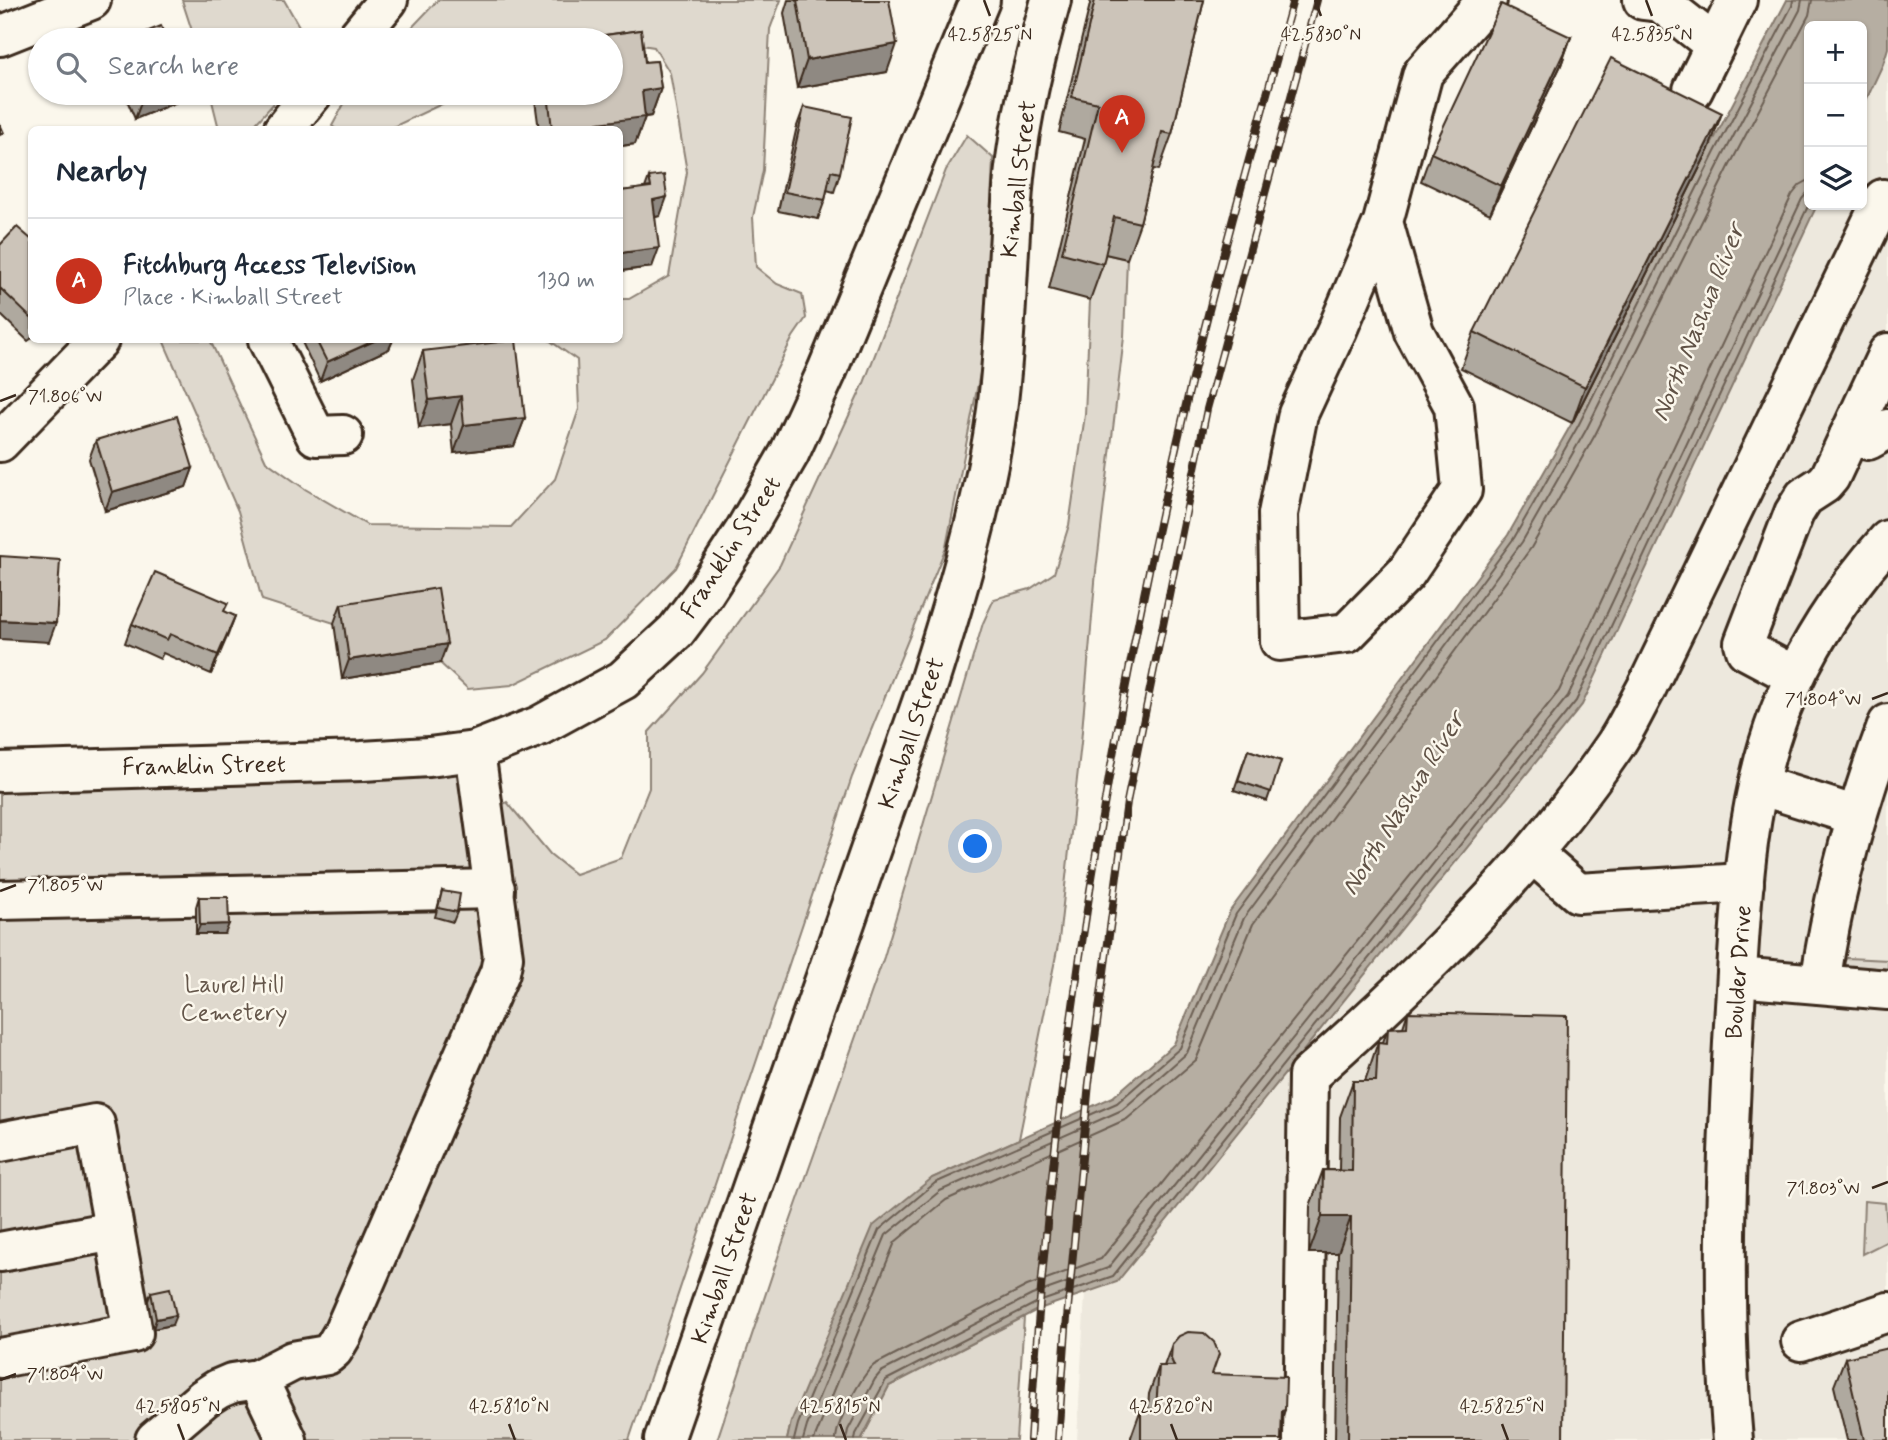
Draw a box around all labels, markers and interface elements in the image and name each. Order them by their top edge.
map controls [1804,21,1867,210]
button: + [1804,21,1867,84]
text: 42.5825°N [948,23,1032,47]
text: 42.5830°N [1281,23,1361,47]
text: 42.5835°N [1611,23,1693,47]
search box [28,28,623,105]
icon: search [52,48,90,86]
text: Search here [108,50,239,84]
button: − [1804,84,1867,147]
pin: A [1099,95,1145,153]
street label: Kimball Street [994,99,1045,260]
button: layers [1804,147,1867,210]
text: Nearby [56,152,147,191]
water label: North Nashua River [1644,215,1755,426]
text: Fitchburg Access Television [123,249,416,283]
text: A [71,266,87,296]
text: 130 m [537,266,595,296]
text: Place · Kimball Street [123,283,343,313]
text: 71.806°W [28,385,102,409]
street label: Franklin Street [674,471,789,625]
street label: Kimball Street [872,654,953,813]
text: 71.804°W [1785,688,1861,712]
water label: North Nashua River [1334,703,1476,902]
street label: Franklin Street [122,750,286,783]
your location [958,829,992,863]
text: 71.805°W [27,874,103,898]
street label: Boulder Drive [1719,904,1760,1040]
park label: Laurel Hill Cemetery [180,970,288,1029]
text: 71.803°W [1786,1177,1860,1201]
street label: Kimball Street [685,1189,766,1348]
text: 71.804°W [27,1363,103,1387]
text: 42.5805°N [136,1395,220,1419]
text: 42.5810°N [469,1395,549,1419]
text: 42.5815°N [800,1395,880,1419]
text: 42.5820°N [1129,1395,1213,1419]
text: 42.5825°N [1460,1395,1544,1419]

